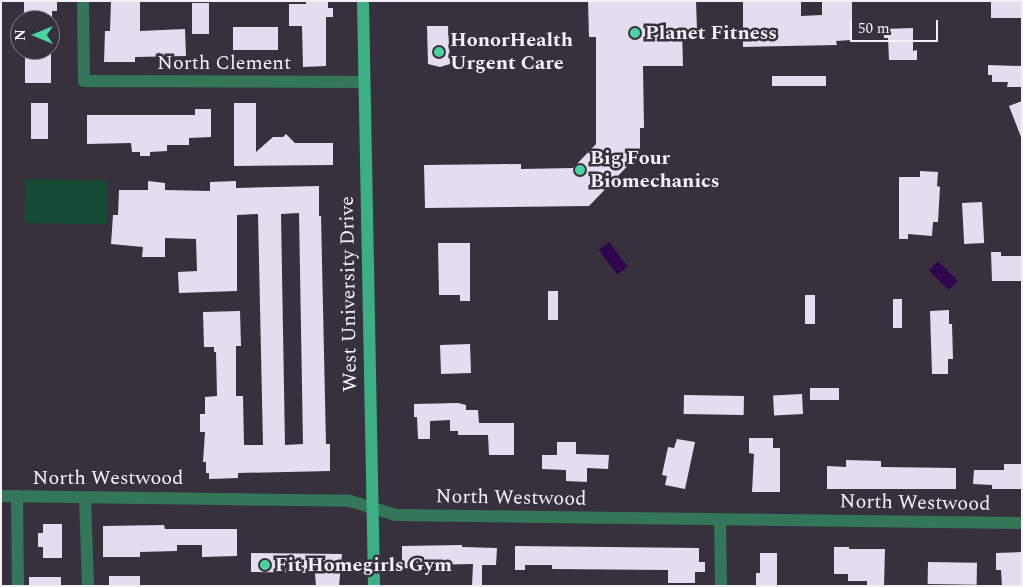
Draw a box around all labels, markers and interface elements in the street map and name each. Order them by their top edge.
north arrow [10,10,60,60]
scale bar [853,10,940,42]
text: 50 m [858,17,890,40]
place label: Planet Fitness [645,21,777,45]
marker: Planet Fitness [629,27,641,39]
text: N [10,29,31,41]
place label: HonorHealth Urgent Care [450,29,573,76]
marker: HonorHealth Urgent Care [432,45,446,59]
street label: North Clement [157,51,291,75]
place label: Big Four Biomechanics [590,146,719,193]
marker: Big Four Biomechanics [574,164,586,176]
street label: West University Drive [335,196,363,392]
street label: North Westwood [33,466,183,490]
street label: North Westwood [435,485,587,511]
street label: North Westwood [839,490,991,516]
place label: Fit Homegirls Gym [275,553,452,577]
marker: Fit Homegirls Gym [259,559,271,571]

